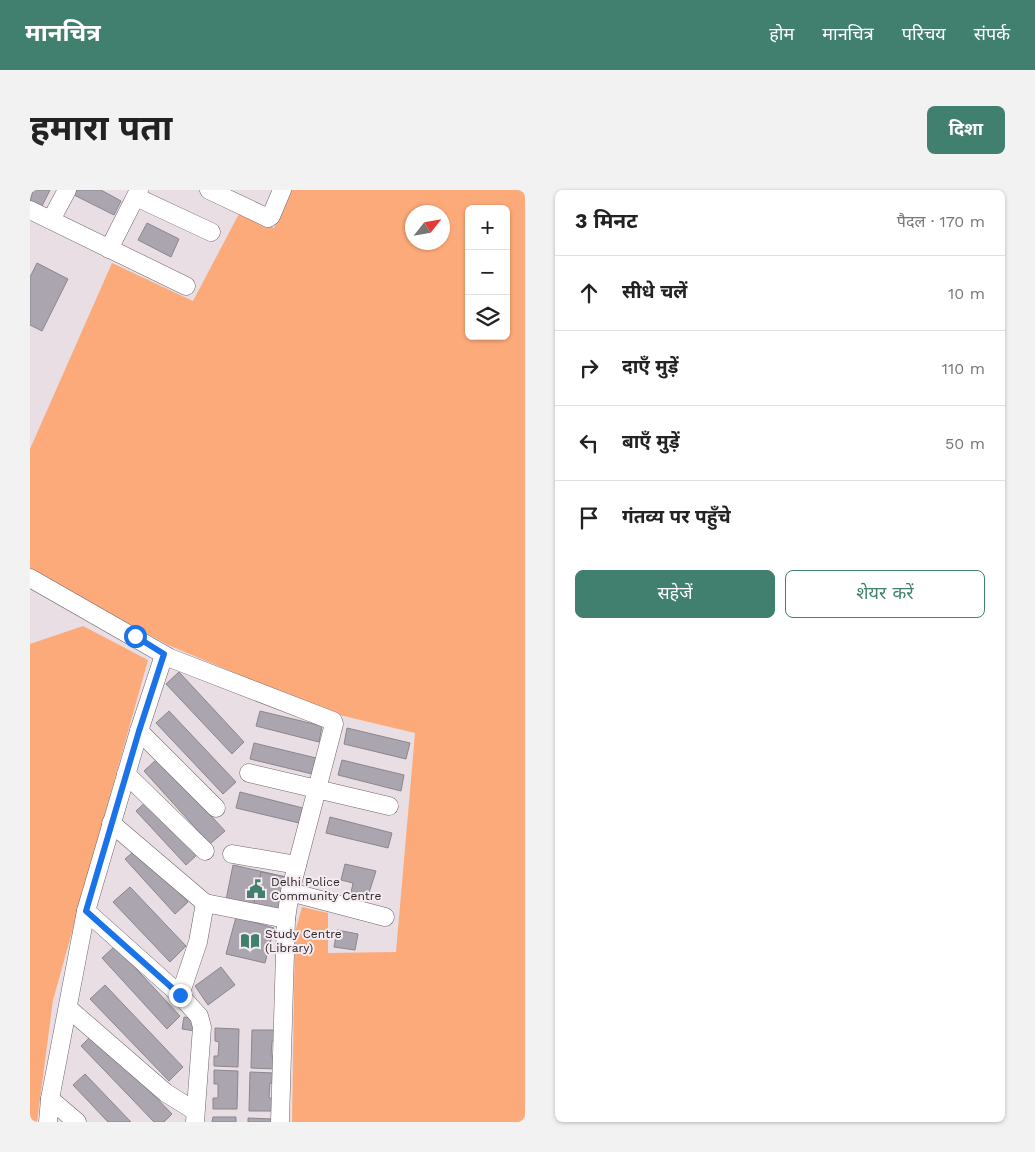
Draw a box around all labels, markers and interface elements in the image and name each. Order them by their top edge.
text: मानचित्र [25,19,101,47]
text: होम [769,23,794,44]
text: मानचित्र [822,23,874,44]
text: परिचय [902,23,946,44]
text: संपर्क [974,23,1010,44]
button: दिशा [927,106,1005,154]
text: हमारा पता [30,107,172,149]
north arrow [405,205,450,250]
map controls [465,205,510,340]
button: + [465,205,510,250]
text: 3 मिनट [575,208,638,233]
text: पैदल · 170 m [897,212,985,231]
button: − [465,250,510,295]
icon: ahead [575,279,603,307]
text: सीधे चलें [622,280,687,303]
text: 10 m [948,284,985,303]
button: layers [465,295,510,340]
icon: right [575,354,603,382]
text: दाएँ मुड़ें [622,355,678,378]
text: 110 m [942,359,985,378]
icon: left [575,429,603,457]
text: बाएँ मुड़ें [622,430,680,453]
text: 50 m [945,434,985,453]
icon: arrive [575,504,603,532]
text: गंतव्य पर पहुँचे [622,505,731,528]
button: सहेजें [575,570,775,618]
button: शेयर करें [785,570,985,618]
route start [124,625,147,648]
place label: Delhi Police Community Centre [271,875,382,903]
public building icon: Delhi Police Community Centre [245,878,267,900]
place label: Study Centre (Library) [265,927,342,955]
library icon: Study Centre (Library) [239,930,261,952]
route end [169,984,192,1007]

